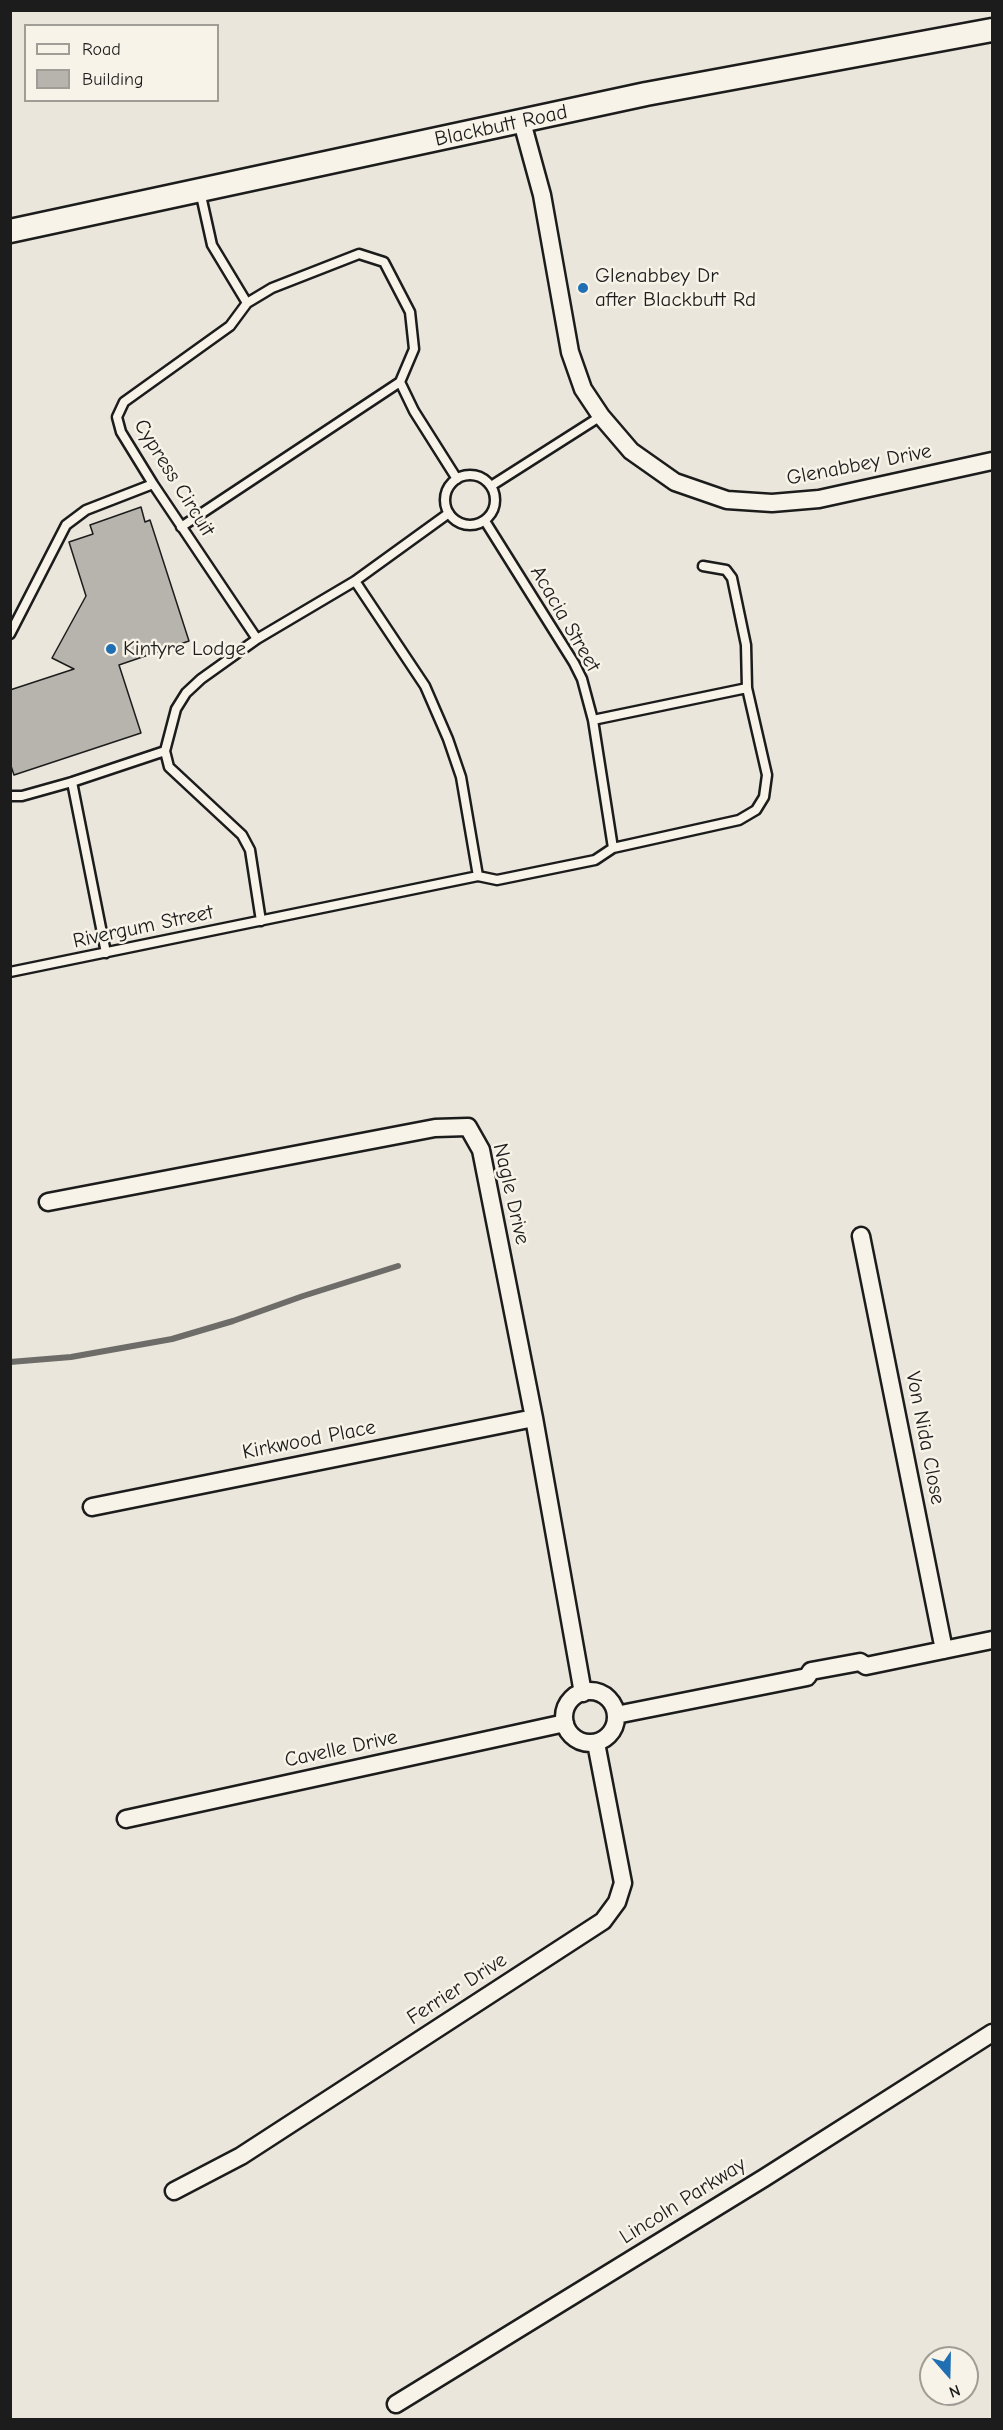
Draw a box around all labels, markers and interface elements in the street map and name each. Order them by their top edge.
legend [24,24,219,102]
text: Road [82,39,121,60]
text: Building [82,69,144,90]
street label: Blackbutt Road [432,100,570,152]
place label: Glenabbey Dr after Blackbutt Rd [595,263,756,313]
marker: Glenabbey Dr after Blackbutt Rd [576,281,590,295]
street label: Cypress Circuit [128,415,220,541]
street label: Glenabbey Drive [784,439,934,491]
street label: Acacia Street [524,561,606,677]
place label: Kintyre Lodge [123,636,246,662]
marker: Kintyre Lodge [104,642,118,656]
street label: Rivergum Street [71,900,215,954]
street label: Nagle Drive [487,1141,535,1247]
street label: Von Nida Close [900,1369,950,1507]
street label: Kirkwood Place [240,1415,378,1465]
street label: Cavelle Drive [282,1725,400,1773]
street label: Ferrier Drive [402,1947,512,2031]
street label: Lincoln Parkway [615,2152,751,2250]
north arrow [919,2346,979,2406]
text: N [946,2381,962,2401]

